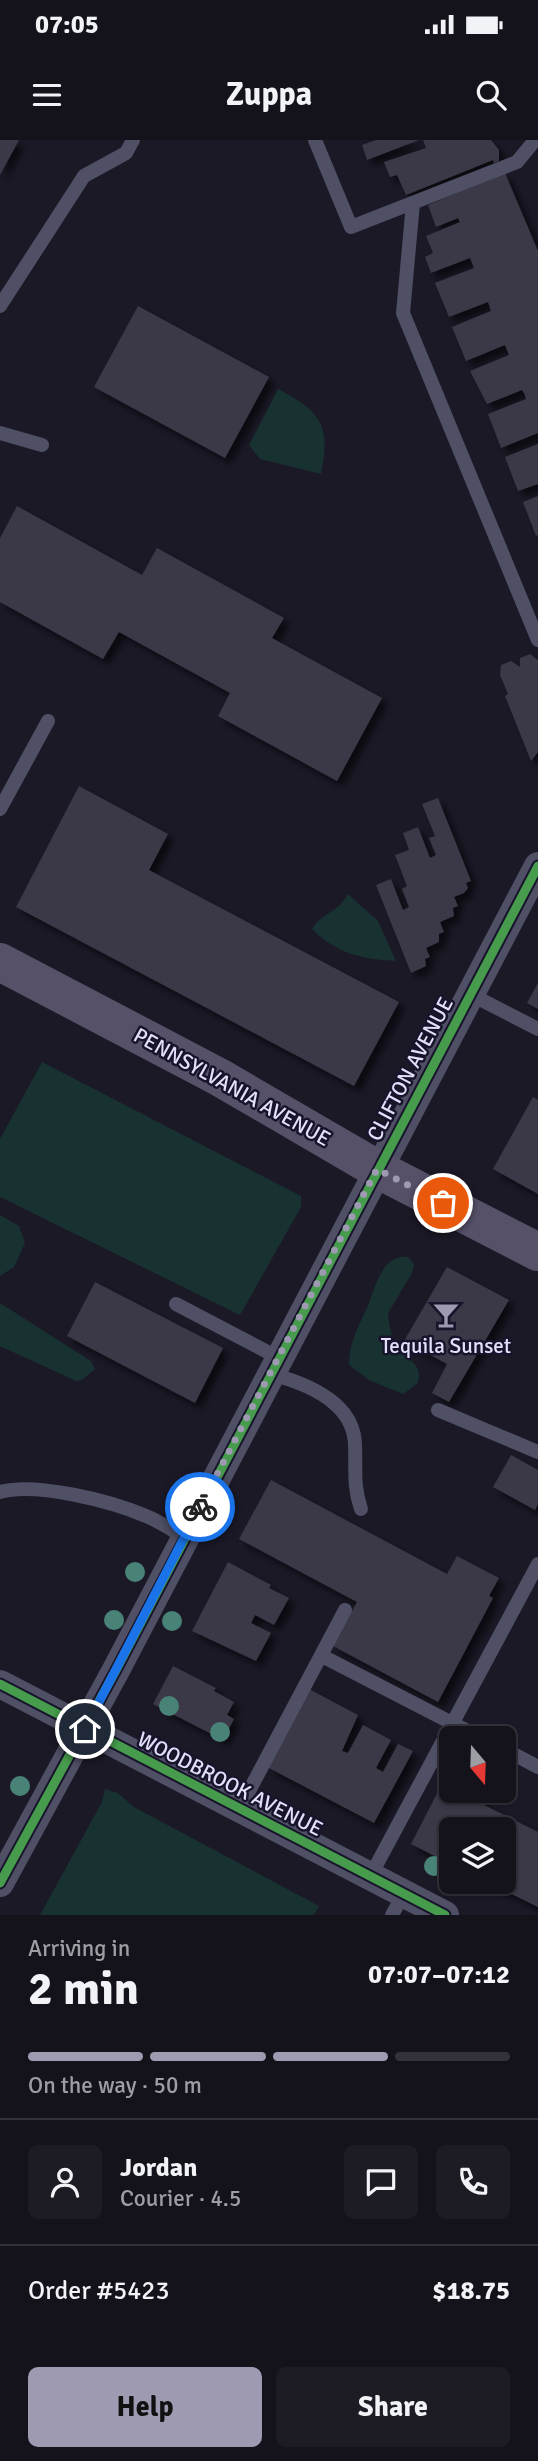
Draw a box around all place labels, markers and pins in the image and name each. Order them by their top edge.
pin [413,1173,473,1233]
bar icon: Tequila Sunset [431,1300,461,1330]
place label: Tequila Sunset [381,1333,511,1359]
pin [55,1699,115,1759]

